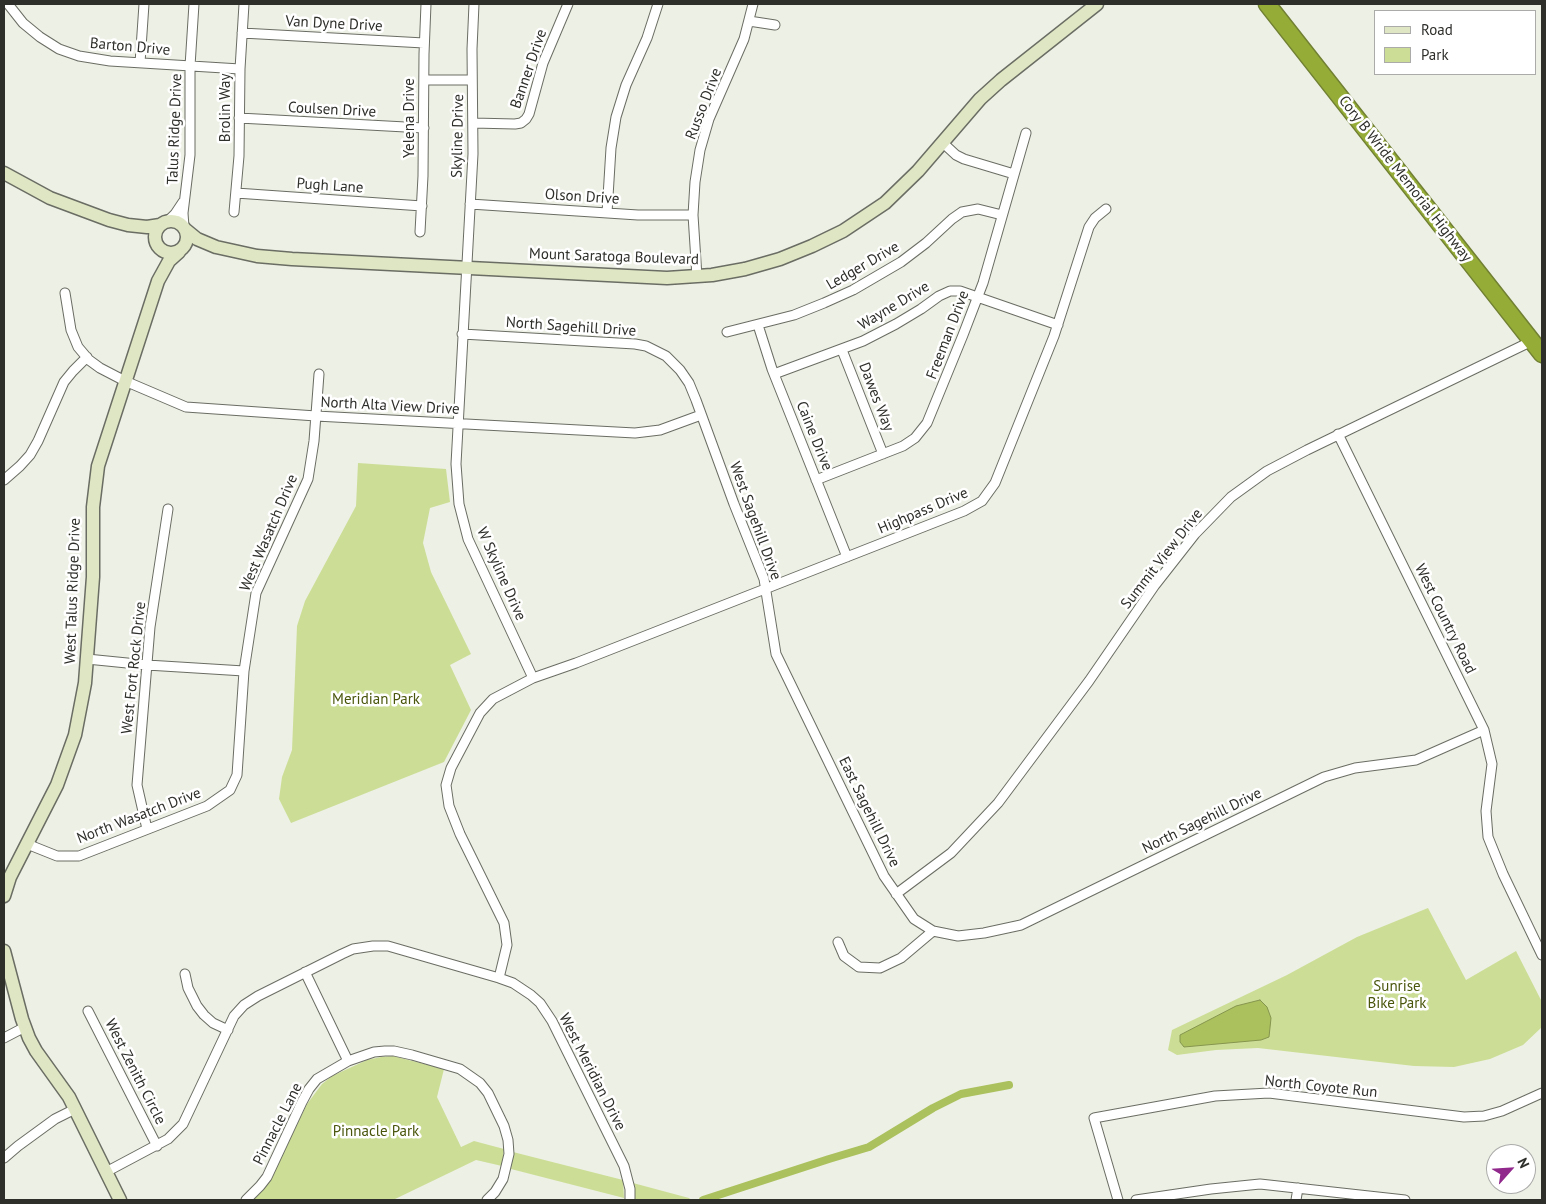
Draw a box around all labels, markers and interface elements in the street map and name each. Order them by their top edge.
legend [1374,10,1536,75]
street label: Van Dyne Drive [285,12,383,36]
text: Road [1421,20,1453,39]
street label: Banner Drive [507,27,551,111]
street label: Barton Drive [89,35,171,59]
text: Park [1421,45,1449,64]
street label: Russo Drive [682,66,726,142]
street label: Talus Ridge Drive [164,73,186,185]
street label: Brolin Way [217,74,235,142]
street label: Yelena Drive [401,78,419,158]
street label: Cory B Wride Memorial Highway [1334,92,1476,266]
street label: Skyline Drive [448,94,468,178]
street label: Coulsen Drive [287,99,377,121]
street label: Pugh Lane [296,175,364,197]
street label: Olson Drive [544,185,620,209]
street label: Ledger Drive [823,238,903,294]
street label: Mount Saratoga Boulevard [529,245,699,269]
street label: Wayne Drive [855,278,933,334]
street label: Freeman Drive [923,288,973,382]
street label: North Sagehill Drive [505,313,637,341]
street label: Dawes Way [855,360,897,434]
street label: North Alta View Drive [320,393,460,419]
street label: Caine Drive [792,399,836,473]
street label: West Sagehill Drive [725,459,785,583]
street label: West Wasatch Drive [236,472,302,594]
street label: Highpass Drive [875,484,971,538]
street label: Summit View Drive [1117,505,1207,613]
street label: West Talus Ridge Drive [61,518,85,664]
street label: W Skyline Drive [472,525,530,623]
street label: West Country Road [1411,561,1479,677]
street label: West Fort Rock Drive [118,601,150,735]
park label: Meridian Park [332,691,420,709]
street label: East Sagehill Drive [834,754,904,870]
street label: North Wasatch Drive [74,784,204,848]
street label: North Sagehill Drive [1139,784,1265,858]
park label: Sunrise Bike Park [1368,978,1426,1013]
street label: West Meridian Drive [555,1011,629,1133]
street label: West Zenith Circle [101,1016,169,1128]
street label: North Coyote Run [1264,1072,1378,1102]
street label: Pinnacle Lane [250,1080,306,1168]
park label: Pinnacle Park [333,1123,419,1141]
north arrow [1486,1144,1536,1194]
text: N [1513,1155,1534,1171]

